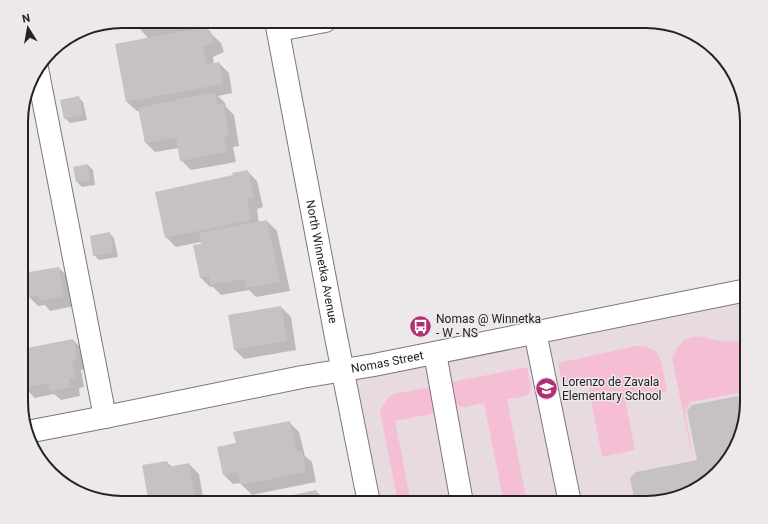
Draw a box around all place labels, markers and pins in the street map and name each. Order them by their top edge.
place label: Nomas @ Winnetka - W - NS [436,312,541,340]
bus stop icon: Nomas @ Winnetka - W - NS [407,313,433,339]
place label: Lorenzo de Zavala Elementary School [562,375,662,403]
school or university icon: Lorenzo de Zavala Elementary School [534,376,560,402]

